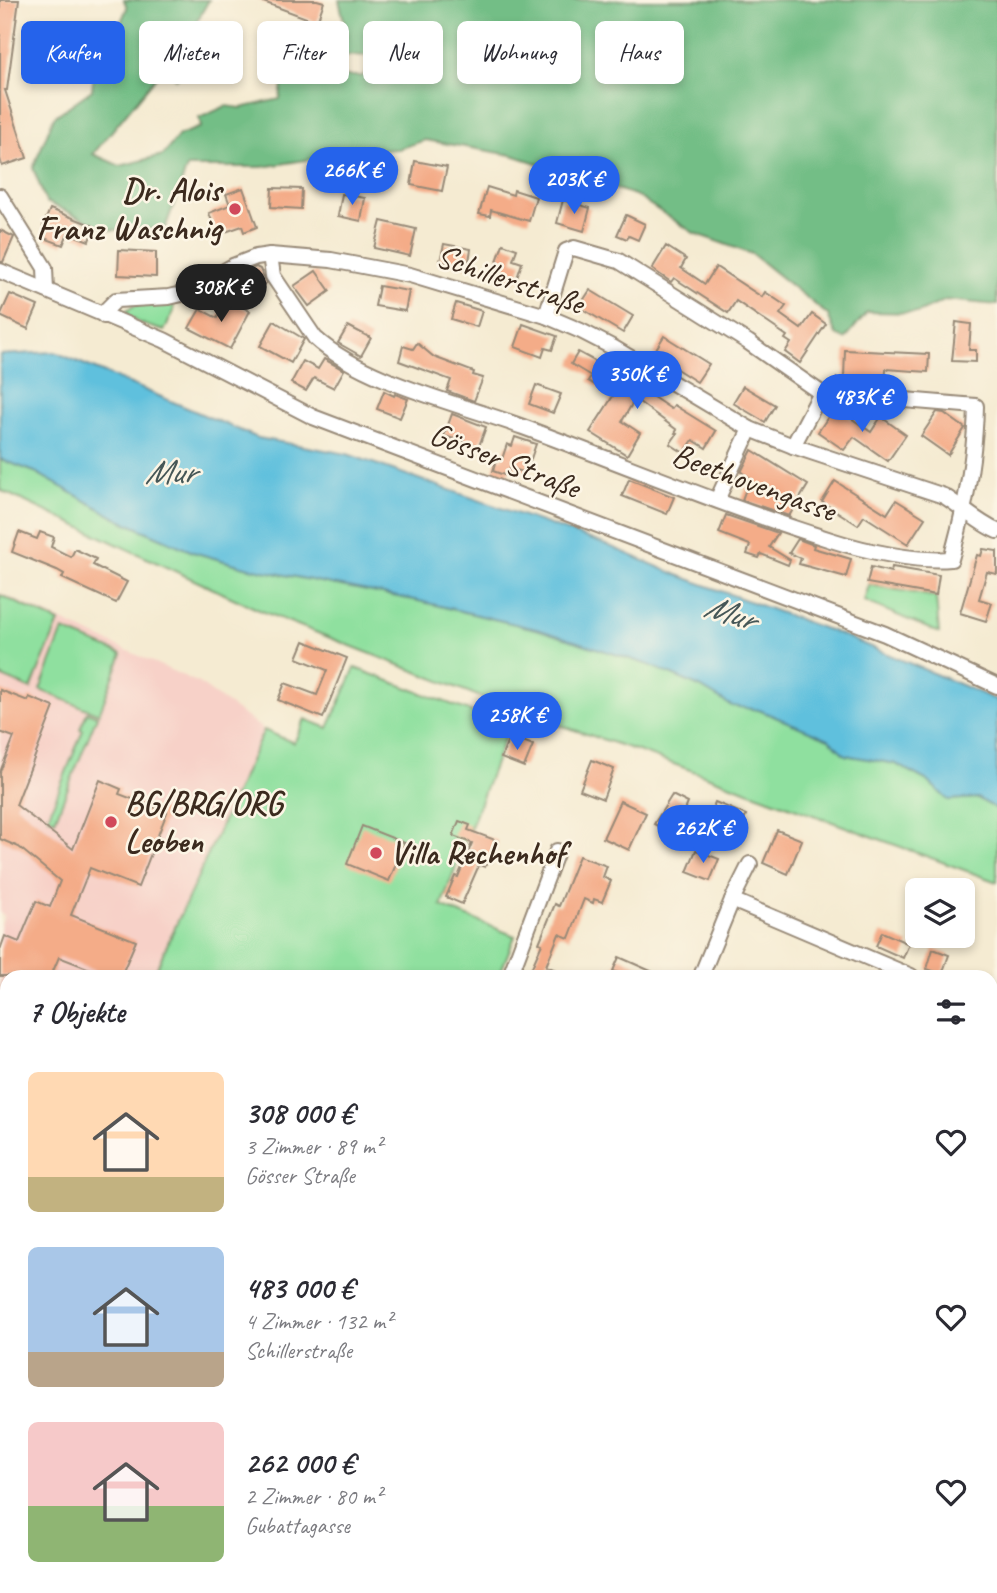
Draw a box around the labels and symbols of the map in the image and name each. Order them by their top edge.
pin: 266K € [295,148,409,207]
pin: 203K € [517,156,631,216]
place label: Dr. Alois Franz Waschnig [36,169,224,249]
marker: Dr. Alois Franz Waschnig [227,201,243,217]
street label: Schillerstraße [431,234,592,325]
pin: 308K € [164,264,278,324]
pin: 350K € [580,352,694,411]
pin: 483K € [805,374,919,434]
street label: Gösser Straße [424,412,588,509]
street label: Beethovengasse [667,433,844,532]
water label: Mur [145,449,202,494]
water label: Mur [699,583,767,643]
pin: 258K € [460,692,574,752]
place label: BG/BRG/ORG Leoben [125,782,285,862]
pin: 262K € [646,806,760,865]
marker: BG/BRG/ORG Leoben [103,814,119,830]
place label: Villa Rechenhof [390,832,572,874]
marker: Villa Rechenhof [368,845,384,861]

